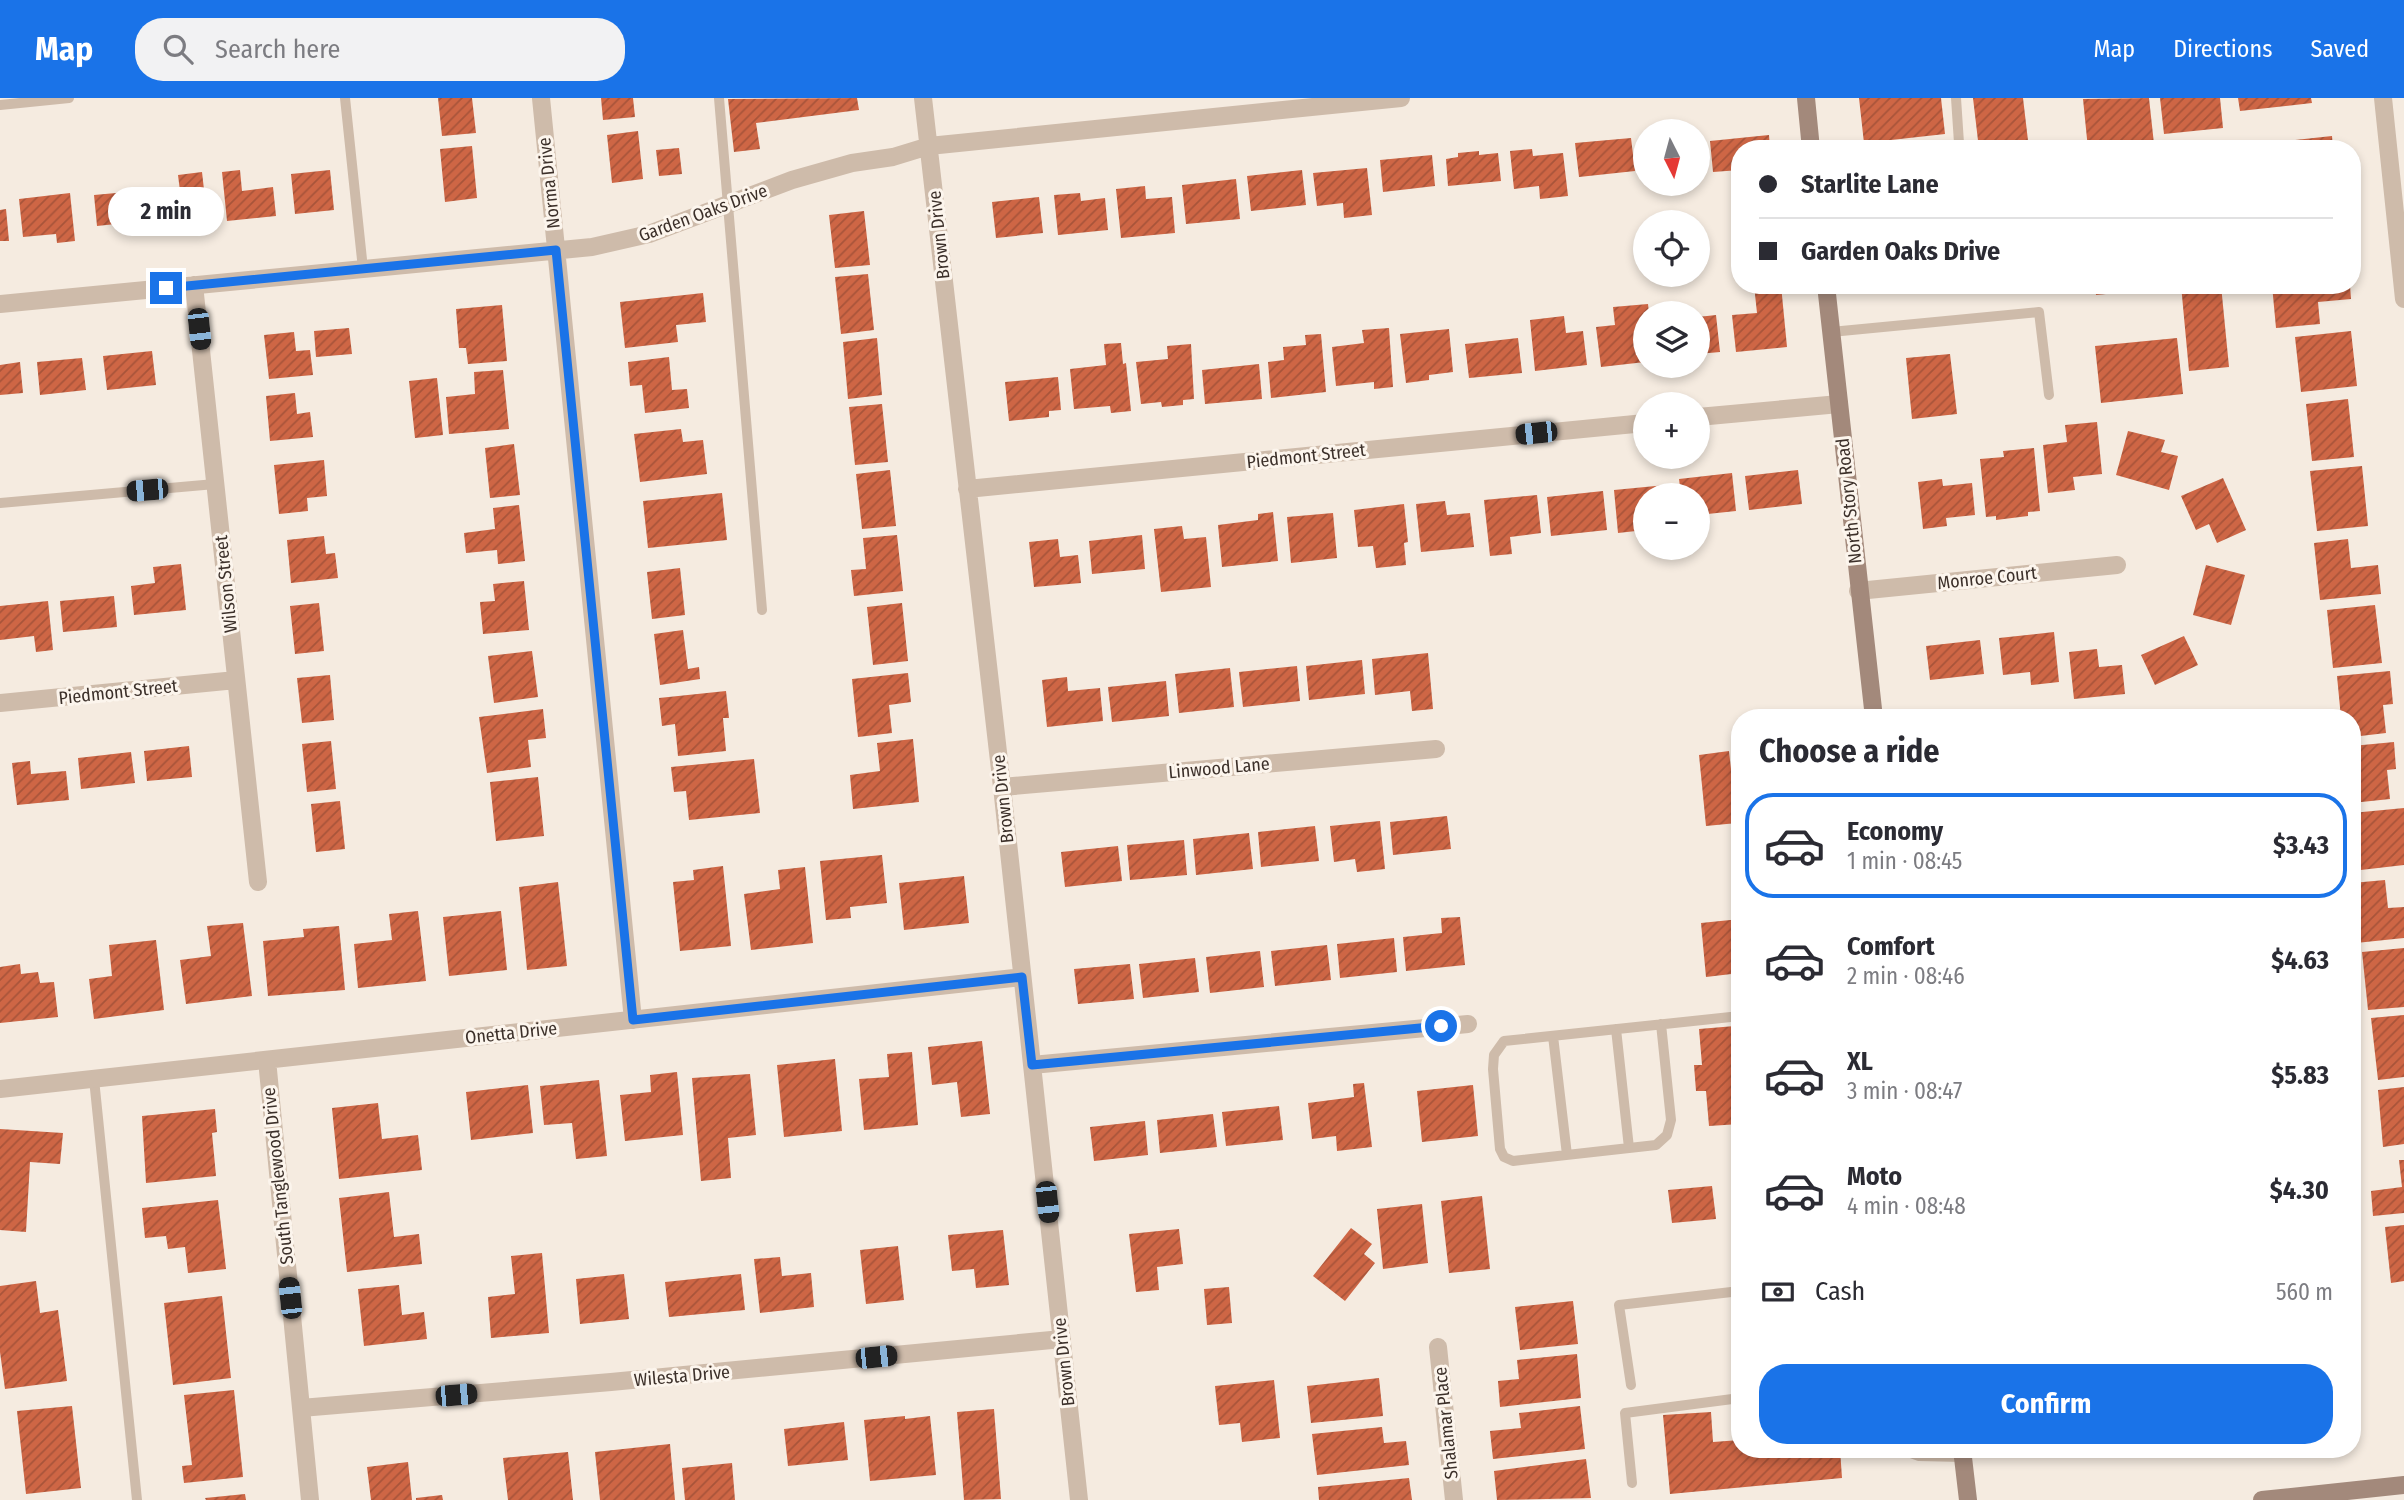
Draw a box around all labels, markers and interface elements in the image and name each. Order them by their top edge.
search box [135,18,625,81]
text: Map [35,29,93,69]
icon: search [159,30,197,68]
text: Search here [215,34,340,65]
text: Map [2094,35,2135,63]
text: Directions [2173,35,2272,63]
text: Saved [2310,35,2369,63]
north arrow [1633,119,1710,196]
map controls [1633,119,1710,560]
street label: Norma Drive [533,136,565,230]
text: Starlite Lane [1801,169,1939,200]
street label: Garden Oaks Drive [636,179,770,246]
callout: 2 min [108,186,224,236]
street label: Brown Drive [923,190,955,280]
text: 2 min [141,197,192,225]
button: locate [1633,210,1710,287]
text: Garden Oaks Drive [1801,236,2000,267]
route end [150,272,182,304]
button: layers [1633,301,1710,378]
car [187,307,212,351]
button: + [1633,392,1710,469]
car [1515,420,1558,446]
street label: North Story Road [1831,437,1867,565]
street label: Piedmont Street [1245,439,1367,473]
car [126,478,169,502]
button: − [1633,483,1710,560]
street label: Wilson Street [210,534,242,634]
street label: Monroe Court [1936,562,2038,594]
street label: Piedmont Street [57,675,179,709]
text: Choose a ride [1759,732,1940,770]
street label: Linwood Lane [1167,753,1271,783]
street label: Brown Drive [987,754,1019,844]
icon: car [1763,814,1826,877]
text: Economy [1847,816,1943,847]
text: $3.43 [2273,830,2329,861]
text: 1 min · 08:45 [1847,847,1962,875]
icon: car [1763,929,1826,992]
text: Comfort [1847,931,1935,962]
text: $4.63 [2271,945,2329,976]
text: 2 min · 08:46 [1847,962,1965,990]
route start [1425,1010,1457,1042]
street label: Onetta Drive [464,1017,558,1049]
icon: car [1763,1044,1826,1107]
text: XL [1847,1046,1873,1077]
text: $5.83 [2271,1060,2329,1091]
text: 3 min · 08:47 [1847,1077,1962,1105]
street label: South Tanglewood Drive [258,1086,298,1266]
icon: car [1763,1159,1826,1222]
text: Moto [1847,1161,1902,1192]
text: $4.30 [2270,1175,2329,1206]
car [1035,1180,1060,1224]
text: 4 min · 08:48 [1847,1192,1966,1220]
icon: cash [1759,1273,1797,1311]
car [278,1276,303,1320]
text: Cash [1815,1276,1865,1307]
text: 560 m [2276,1278,2333,1306]
street label: Brown Drive [1048,1317,1080,1407]
car [855,1344,898,1370]
street label: Wilesta Drive [633,1361,731,1391]
button: Confirm [1759,1364,2333,1444]
street label: Shalamar Place [1429,1366,1463,1480]
car [435,1383,478,1407]

